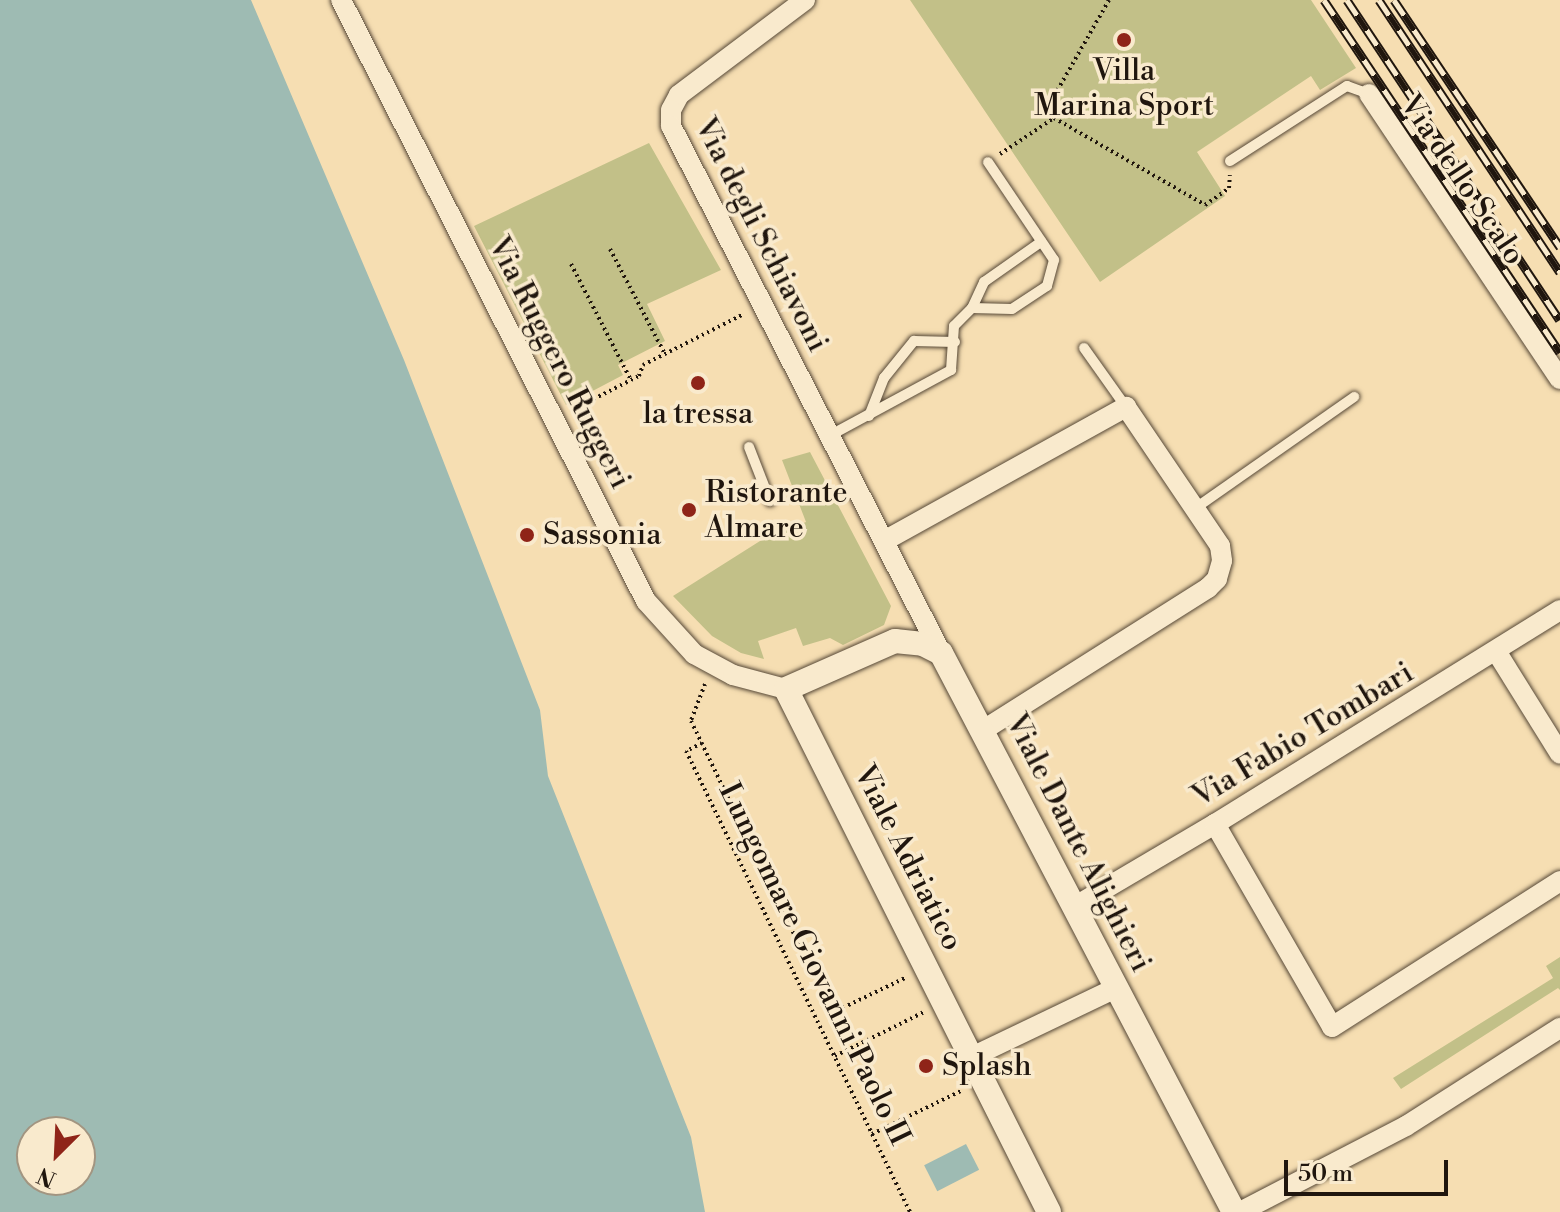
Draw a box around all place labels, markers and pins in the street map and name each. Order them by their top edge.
marker: Villa Marina Sport [1115,31,1133,49]
place label: Villa Marina Sport [1034,53,1214,124]
marker: la tressa [689,374,707,392]
place label: la tressa [643,396,753,432]
place label: Ristorante Almare [705,475,848,546]
marker: Ristorante Almare [680,501,698,519]
place label: Sassonia [543,517,661,553]
marker: Sassonia [518,526,536,544]
place label: Splash [942,1048,1032,1084]
marker: Splash [917,1057,935,1075]

